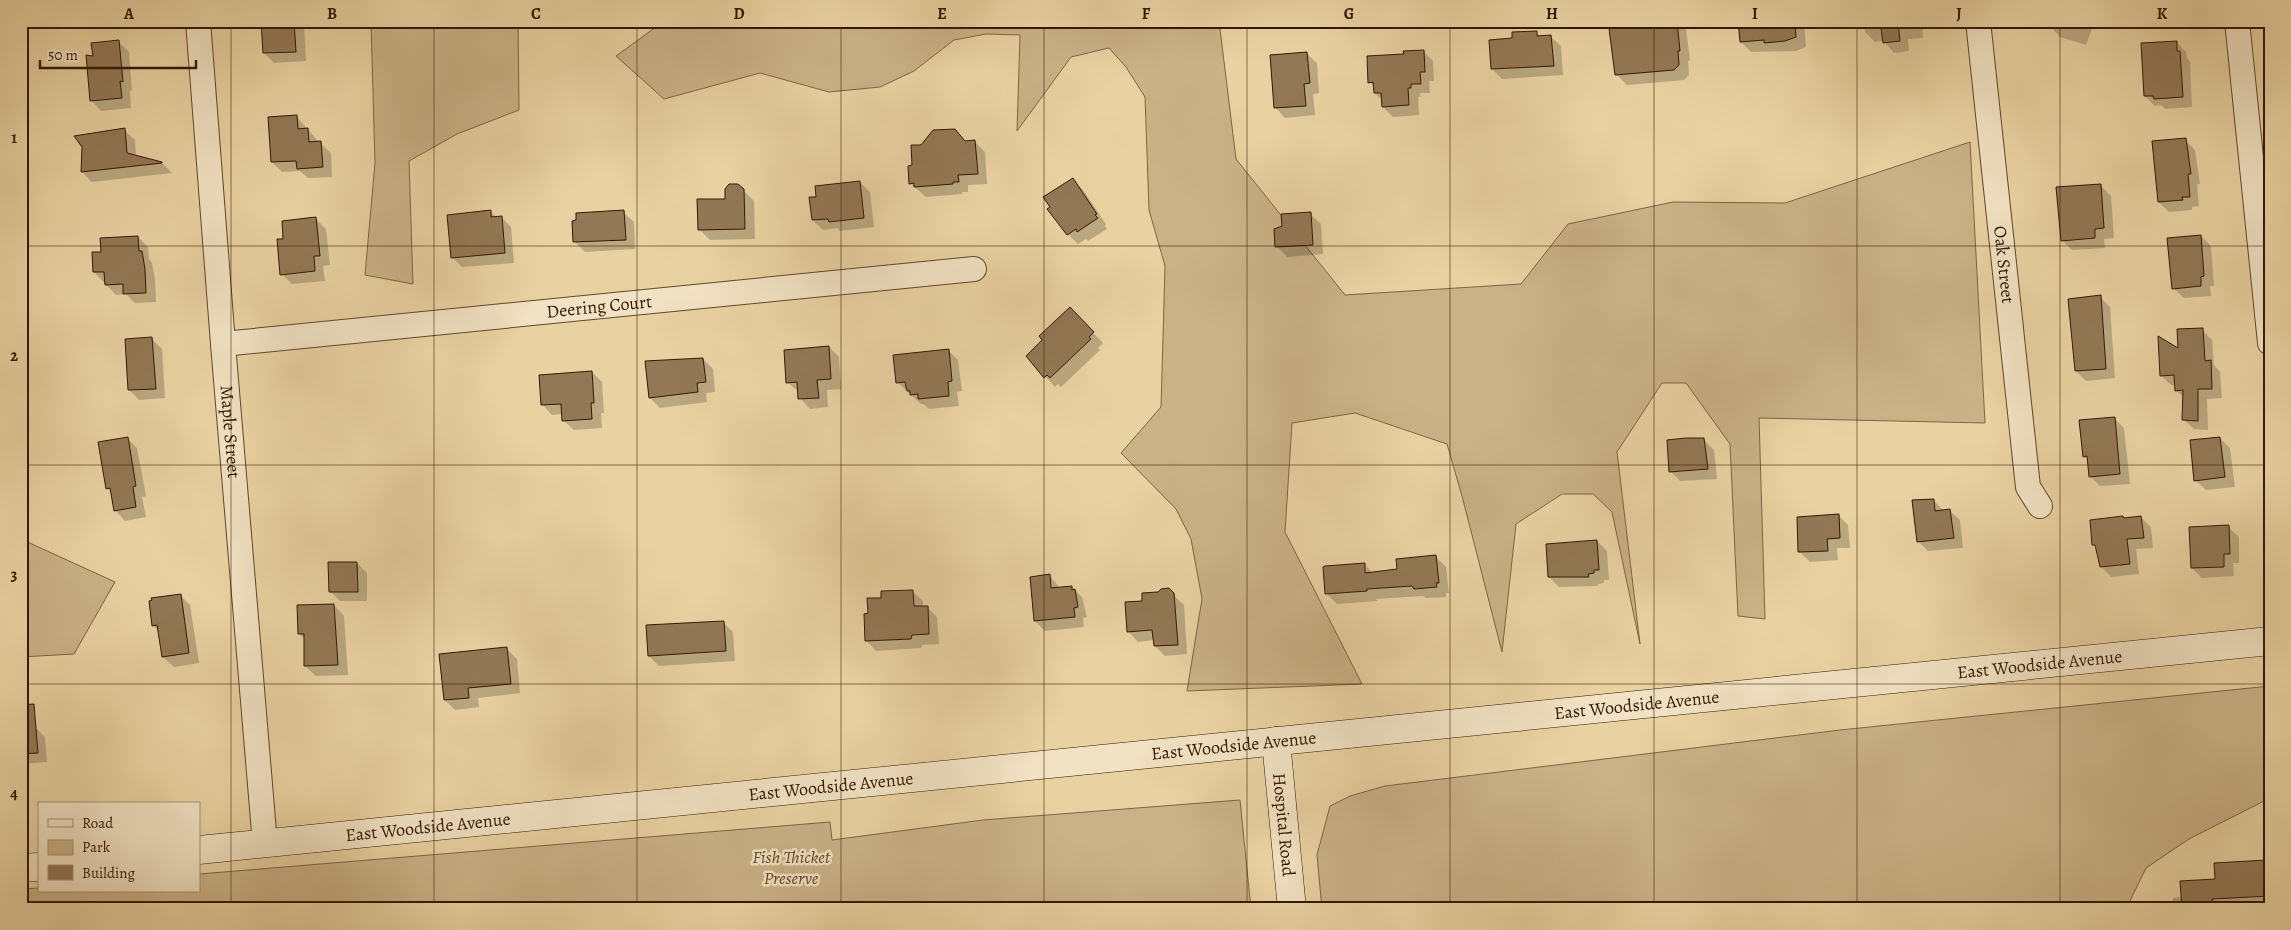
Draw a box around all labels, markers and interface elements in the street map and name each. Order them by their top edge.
text: A [123,3,135,25]
text: B [327,3,337,25]
text: C [531,3,541,25]
text: D [733,3,745,25]
text: E [937,3,947,25]
text: F [1142,3,1151,25]
text: G [1344,3,1354,25]
text: H [1546,3,1558,25]
text: I [1752,3,1758,25]
text: J [1956,3,1962,25]
text: K [2157,3,2168,25]
scale bar [40,38,196,70]
text: 50 m [48,45,78,65]
text: 1 [11,127,17,149]
street label: Oak Street [1988,225,2020,305]
street label: Deering Court [545,289,653,324]
text: 2 [10,345,18,367]
street label: Maple Street [215,384,246,479]
text: 3 [11,564,18,586]
street label: East Woodside Avenue [1956,644,2123,685]
street label: East Woodside Avenue [1553,685,1720,725]
street label: East Woodside Avenue [1150,725,1317,766]
street label: East Woodside Avenue [747,766,914,807]
street label: Hospital Road [1267,772,1301,878]
text: 4 [10,783,18,805]
legend [38,802,200,892]
street label: East Woodside Avenue [344,807,512,847]
text: Road [82,813,114,833]
text: Park [82,837,111,857]
park label: Fish Thicket Preserve [752,845,831,890]
text: Building [82,863,135,883]

